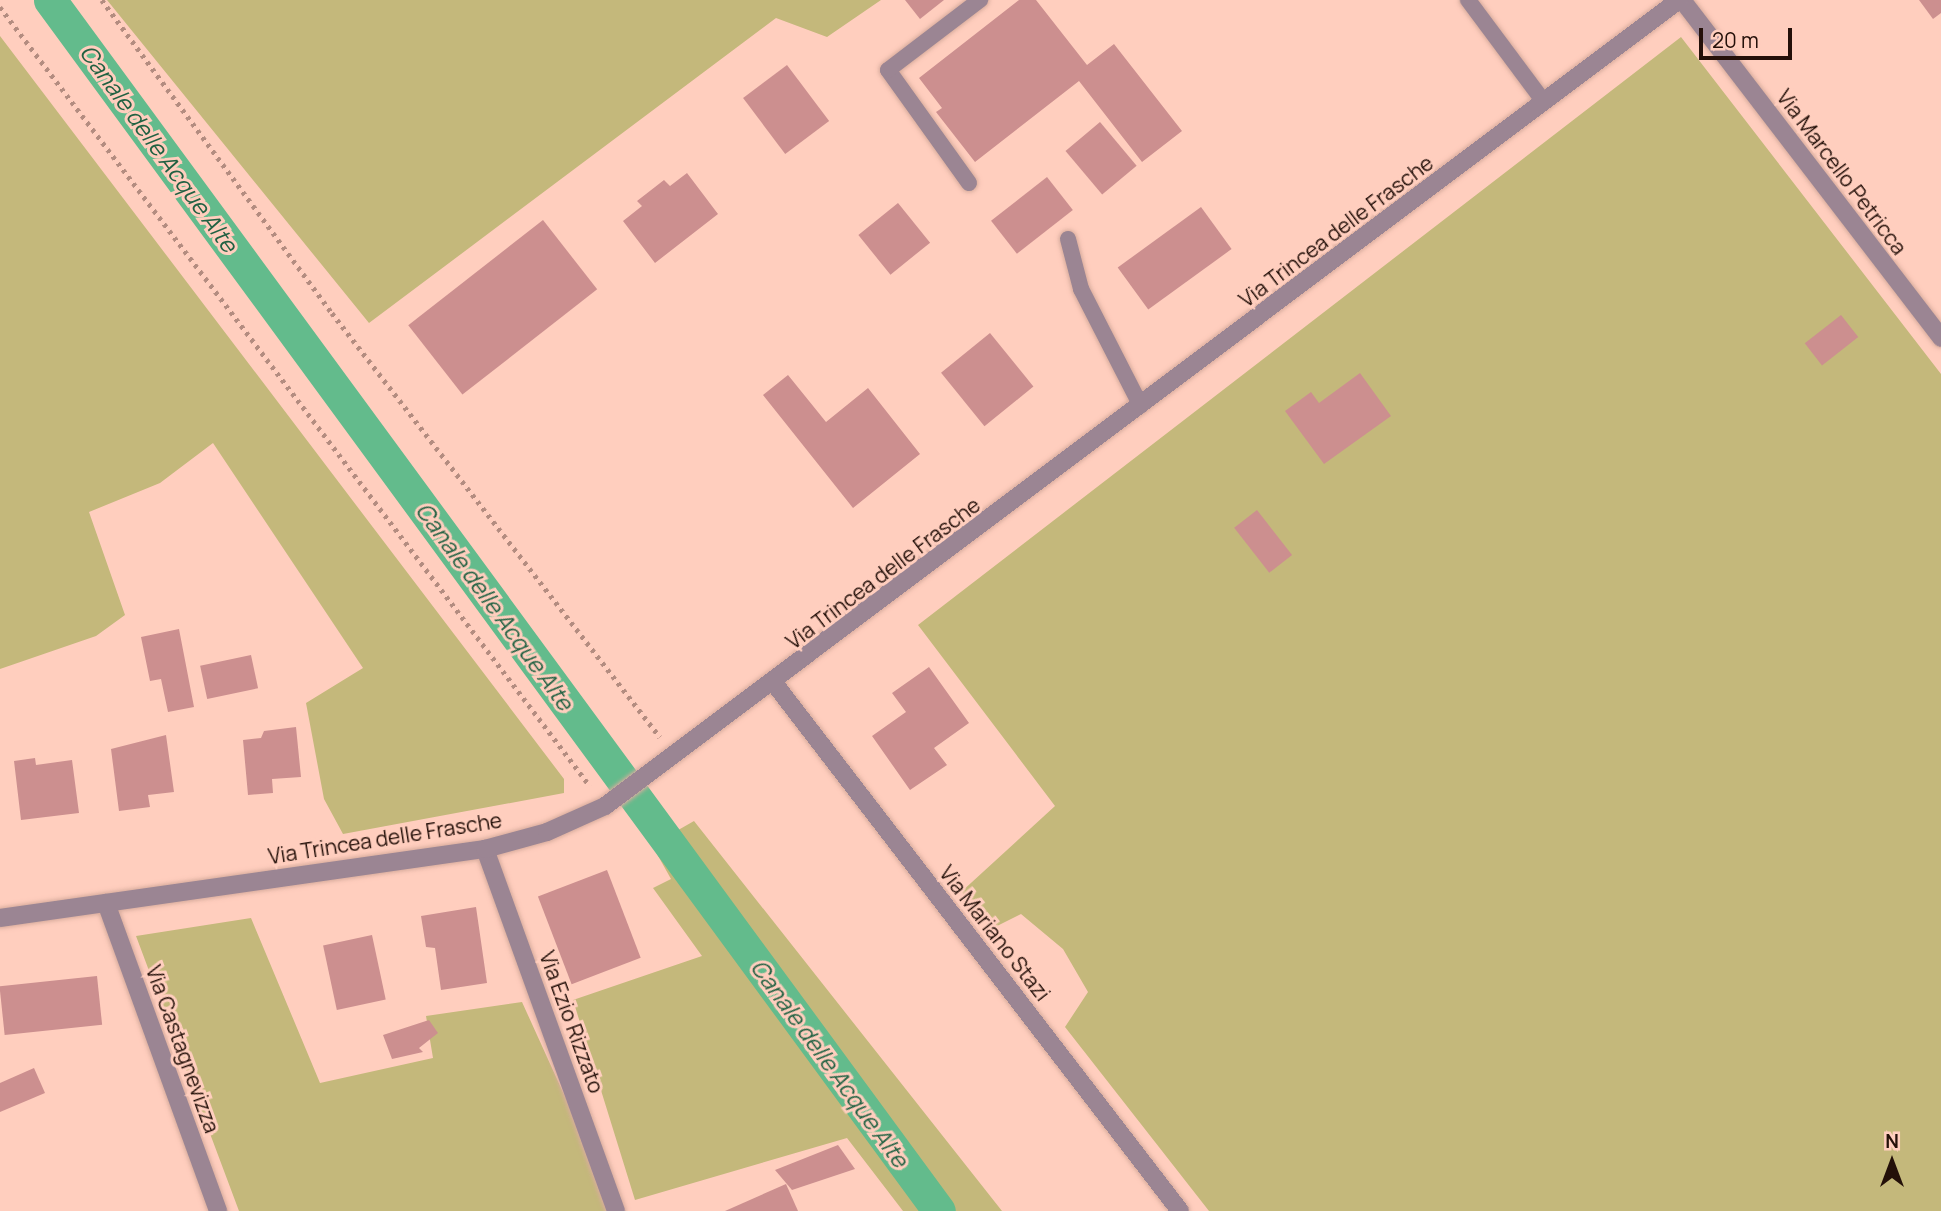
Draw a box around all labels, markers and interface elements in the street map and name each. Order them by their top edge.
scale bar [1703,14,1796,58]
text: 20 m [1712,26,1759,54]
water label: Canale delle Acque Alte [74,39,244,257]
street label: Via Marcello Petricca [1772,85,1912,259]
street label: Via Trincea delle Frasche [1234,150,1438,312]
street label: Via Trincea delle Frasche [781,492,985,654]
water label: Canale delle Acque Alte [410,497,580,715]
street label: Via Trincea delle Frasche [266,807,504,869]
street label: Via Mariano Stazi [934,860,1056,1006]
street label: Via Ezio Rizzato [535,947,609,1097]
water label: Canale delle Acque Alte [745,954,915,1172]
street label: Via Castagnevizza [141,962,225,1136]
north arrow [1857,1127,1927,1197]
text: N [1885,1128,1899,1154]

